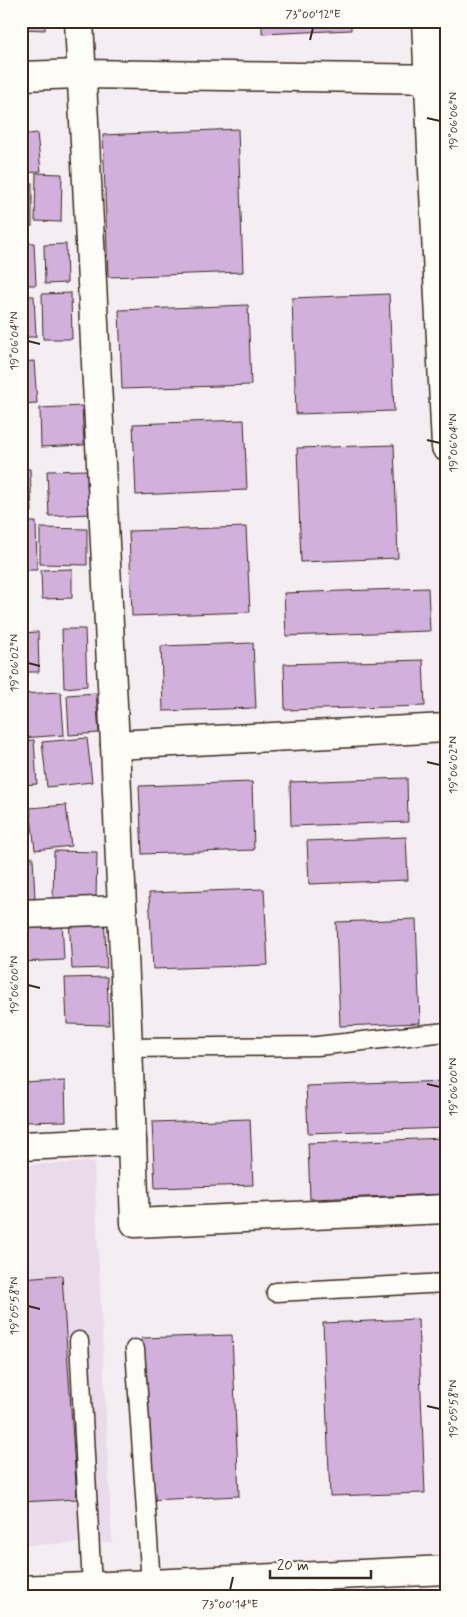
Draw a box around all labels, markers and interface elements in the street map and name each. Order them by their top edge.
text: 73°00'12"E [285,7,341,23]
text: 19°06'06"N [446,92,462,150]
text: 19°06'04"N [7,312,23,370]
text: 19°06'04"N [446,414,462,472]
text: 19°06'02"N [7,634,23,692]
text: 19°06'02"N [446,736,462,794]
text: 19°06'00"N [7,956,23,1014]
text: 19°06'00"N [446,1058,462,1116]
text: 19°05'58"N [7,1277,23,1335]
text: 19°05'58"N [446,1380,462,1438]
scale bar [270,1547,371,1579]
text: 20 m [277,1556,309,1576]
text: 73°00'14"E [202,1597,258,1613]

